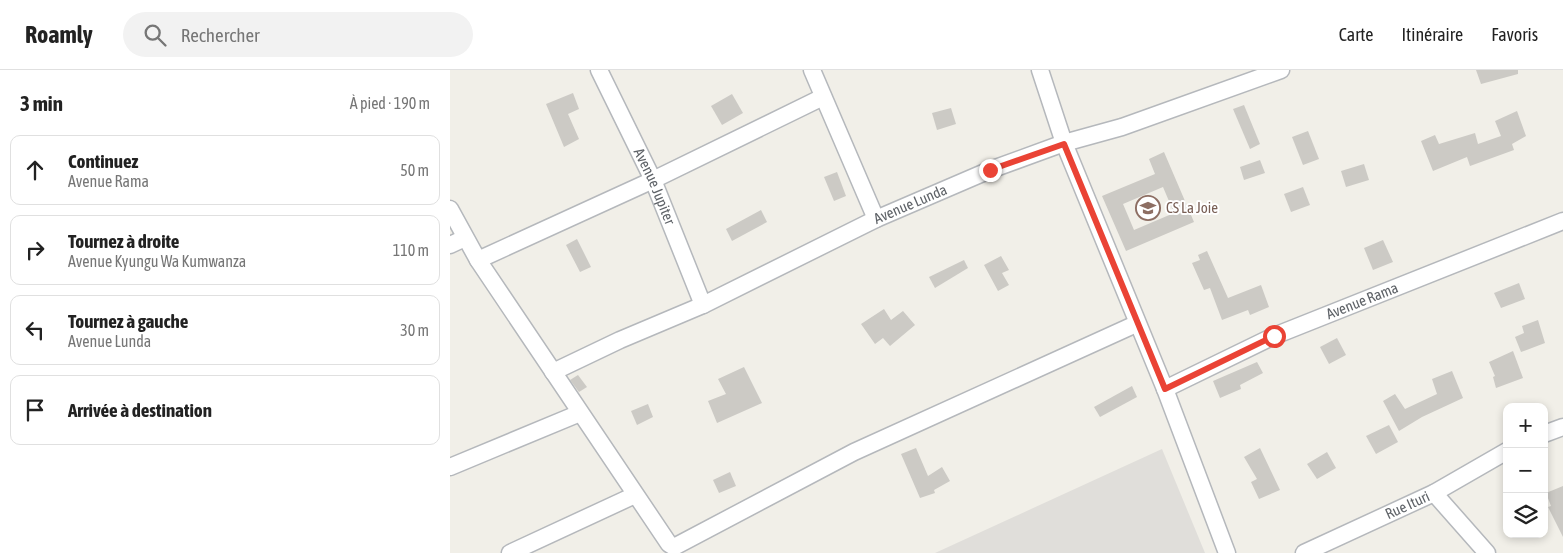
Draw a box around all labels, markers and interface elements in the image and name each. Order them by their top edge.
search box [123,12,473,57]
text: Roamly [25,21,93,48]
icon: search [141,21,169,49]
text: Rechercher [181,24,260,46]
text: Carte [1339,24,1373,45]
text: Itinéraire [1401,24,1463,45]
text: Favoris [1491,24,1538,45]
text: 3 min [20,91,63,115]
text: À pied · 190 m [350,94,430,112]
street label: Avenue Jupiter [631,145,679,227]
text: Continuez [68,150,138,172]
icon: ahead [21,156,49,184]
route end [979,159,1002,182]
text: 50 m [400,161,429,179]
text: Avenue Rama [68,172,149,190]
street label: Avenue Lunda [871,181,949,227]
school or university icon: CS La Joie [1135,195,1161,221]
place label: CS La Joie [1166,199,1218,216]
text: Tournez à droite [68,230,179,252]
icon: right [21,236,49,264]
text: 110 m [393,241,429,259]
text: Avenue Kyungu Wa Kumwanza [68,252,246,270]
street label: Avenue Rama [1323,279,1400,322]
text: Tournez à gauche [68,310,188,332]
icon: left [21,316,49,344]
text: 30 m [400,321,429,339]
route start [1263,325,1286,348]
text: Avenue Lunda [68,332,151,350]
icon: arrive [21,396,49,424]
text: Arrivée à destination [68,399,212,421]
map controls [1503,403,1548,538]
button: + [1503,403,1548,448]
button: − [1503,448,1548,493]
street label: Rue Ituri [1382,487,1432,522]
button: layers [1503,493,1548,538]

